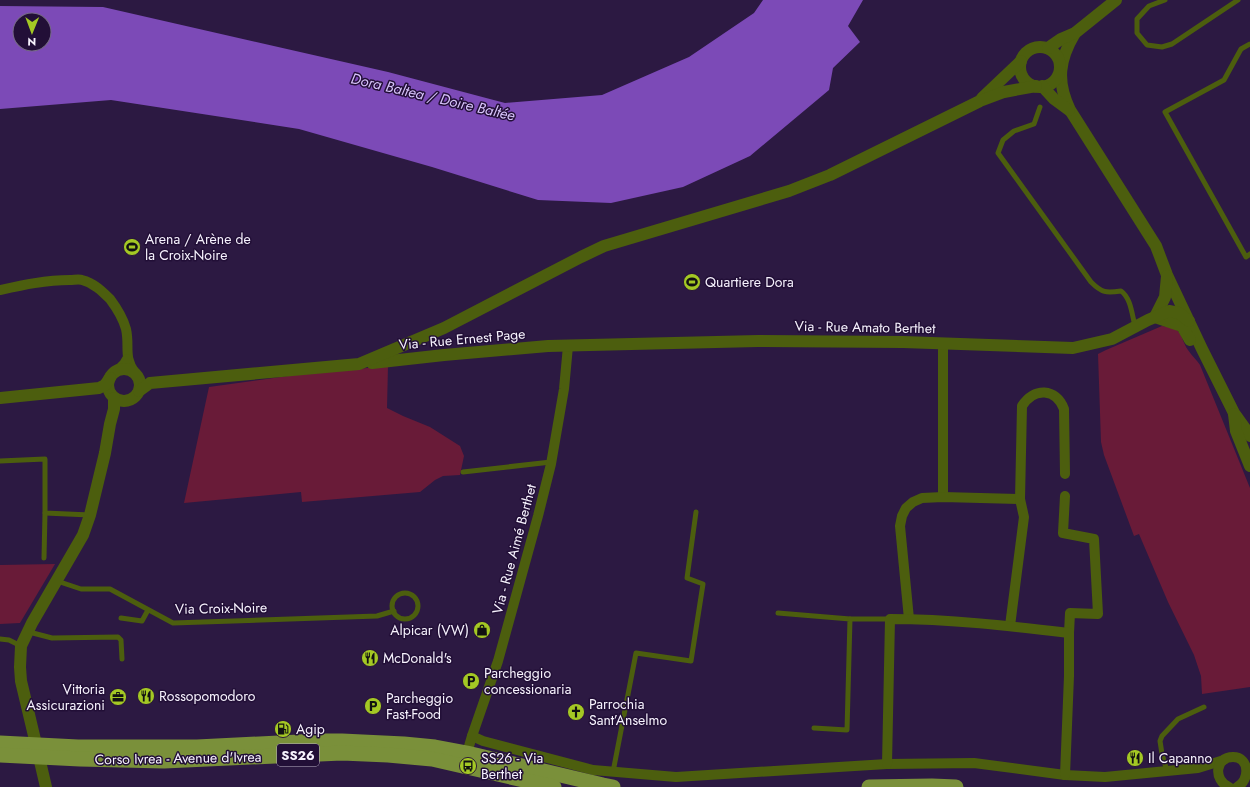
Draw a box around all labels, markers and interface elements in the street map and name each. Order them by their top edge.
north arrow [12,12,52,52]
text: N [27,34,36,50]
water label: Dora Baltea / Doire Baltée [349,67,518,127]
place label: Arena / Arène de la Croix-Noire [145,229,251,265]
sports icon: Arena / Arène de la Croix-Noire [122,237,142,257]
sports icon: Quartiere Dora [682,272,702,292]
place label: Quartiere Dora [705,272,794,292]
street label: Via - Rue Amato Berthet [794,316,936,338]
street label: Via - Rue Ernest Page [398,324,526,354]
street label: Via - Rue Aimé Berthet [487,481,541,616]
street label: Via Croix-Noire [175,597,267,619]
place label: Alpicar (VW) [390,620,469,640]
shop icon: Alpicar (VW) [472,620,492,640]
restaurant icon: McDonald's [360,648,380,668]
place label: McDonald's [383,648,452,668]
place label: Parcheggio concessionaria [484,663,571,699]
parking icon: Parcheggio concessionaria [461,671,481,691]
place label: Vittoria Assicurazioni [27,679,105,715]
restaurant icon: Rossopomodoro [136,686,156,706]
place label: Rossopomodoro [159,686,256,706]
office icon: Vittoria Assicurazioni [108,687,128,707]
place label: Parcheggio Fast-Food [386,688,453,724]
place label: Parrochia Sant’Anselmo [589,694,667,730]
parking icon: Parcheggio Fast-Food [363,696,383,716]
church icon: Parrochia Sant’Anselmo [566,702,586,722]
fuel station icon: Agip [273,719,293,739]
place label: Agip [296,719,325,739]
road number: SS26 [277,744,319,766]
street label: Corso Ivrea - Avenue d'Ivrea [94,747,262,769]
place label: SS26 - Via Berthet [481,748,543,784]
restaurant icon: Il Capanno [1125,748,1145,768]
place label: Il Capanno [1148,748,1213,768]
bus stop icon: SS26 - Via Berthet [458,756,478,776]

